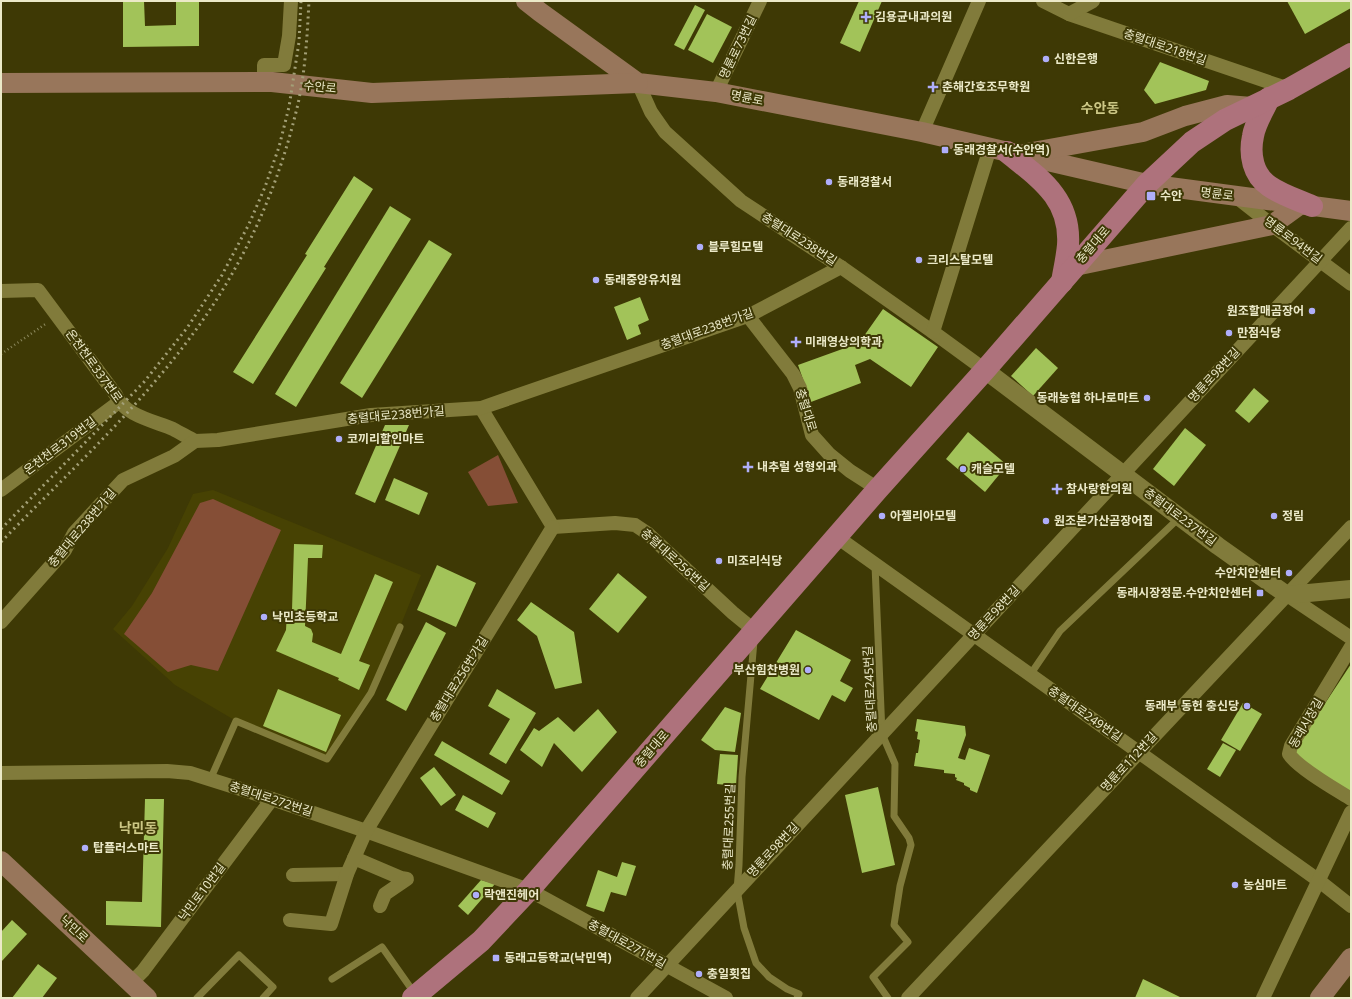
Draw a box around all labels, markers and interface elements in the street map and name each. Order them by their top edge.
place label: 김용균내과의원 [875,8,952,25]
marker: 김용균내과의원 [860,11,872,23]
street label: 명륜로73번길 [715,12,760,81]
street label: 충렬대로218번길 [1121,24,1209,69]
place label: 신한은행 [1054,50,1098,67]
marker: 신한은행 [1041,54,1051,64]
street label: 수안로 [303,76,337,97]
place label: 춘해간호조무학원 [942,78,1030,95]
marker: 춘해간호조무학원 [927,81,939,93]
street label: 명륜로 [729,86,765,109]
district label: 수안동 [1081,98,1119,117]
place label: 동래경찰서(수안역) [953,141,1049,158]
marker: 동래경찰서(수안역) [940,145,950,155]
place label: 동래경찰서 [837,173,892,190]
marker: 동래경찰서 [824,177,834,187]
street label: 명륜로 [1200,183,1235,204]
place label: 수안 [1160,187,1182,204]
marker: 수안 [1145,190,1157,202]
street label: 충렬대로238번길 [758,208,840,269]
street label: 명륜로94번길 [1261,212,1326,267]
street label: 충렬대로 [1072,222,1114,267]
place label: 블루힐모텔 [708,238,763,255]
marker: 블루힐모텔 [695,242,705,252]
place label: 크리스탈모텔 [927,251,993,268]
marker: 크리스탈모텔 [914,255,924,265]
place label: 동래중앙유치원 [604,271,681,288]
marker: 동래중앙유치원 [591,275,601,285]
place label: 원조할매곰장어 [1227,302,1304,319]
street label: 충렬대로238번가길 [658,304,756,353]
marker: 원조할매곰장어 [1307,306,1317,316]
place label: 만점식당 [1237,324,1281,341]
street label: 온천천로337번로 [62,326,127,406]
marker: 만점식당 [1224,328,1234,338]
place label: 미래영상의학과 [805,333,882,350]
marker: 미래영상의학과 [790,336,802,348]
street label: 명륜로98번길 [1184,344,1243,406]
street label: 충렬대로 [792,386,821,433]
place label: 동래농협 하나로마트 [1037,389,1139,406]
marker: 동래농협 하나로마트 [1142,393,1152,403]
street label: 충렬대로238번가길 [346,402,445,427]
street label: 온천천로319번길 [20,413,99,479]
place label: 코끼리할인마트 [347,430,424,447]
marker: 코끼리할인마트 [334,434,344,444]
place label: 내추럴 성형외과 [757,458,837,475]
place label: 캐슬모텔 [971,460,1015,477]
marker: 내추럴 성형외과 [742,461,754,473]
marker: 캐슬모텔 [958,464,968,474]
place label: 참사랑한의원 [1066,480,1132,497]
marker: 참사랑한의원 [1051,483,1063,495]
street label: 충렬대로237번길 [1141,484,1220,550]
street label: 충렬대로238번가길 [44,485,120,571]
place label: 아젤리아모텔 [890,507,956,524]
place label: 정림 [1282,507,1304,524]
marker: 아젤리아모텔 [877,511,887,521]
marker: 정림 [1269,511,1279,521]
place label: 원조본가산곰장어집 [1054,512,1153,529]
marker: 원조본가산곰장어집 [1041,516,1051,526]
street label: 충렬대로256번길 [637,524,713,595]
place label: 미조리식당 [727,552,782,569]
marker: 미조리식당 [714,556,724,566]
place label: 수안치안센터 [1215,564,1281,581]
marker: 수안치안센터 [1284,568,1294,578]
street label: 명륜로98번길 [964,582,1023,644]
place label: 동래시장정문.수안치안센터 [1116,584,1252,601]
marker: 동래시장정문.수안치안센터 [1255,588,1265,598]
place label: 낙민초등학교 [272,608,338,625]
marker: 낙민초등학교 [259,612,269,622]
street label: 충렬대로256번가길 [425,633,492,725]
street label: 충렬대로245번길 [859,645,880,733]
place label: 부산힘찬병원 [734,661,800,678]
marker: 부산힘찬병원 [803,665,813,675]
street label: 충렬대로249번길 [1045,682,1126,745]
street label: 동래시장길 [1284,695,1327,751]
place label: 동래부 동헌 충신당 [1144,697,1239,714]
marker: 동래부 동헌 충신당 [1242,701,1252,711]
street label: 충렬대로 [631,726,673,771]
street label: 명륜로112번길 [1097,728,1161,795]
street label: 충렬대로272번길 [227,777,315,820]
street label: 충렬대로255번길 [718,783,739,871]
district label: 낙민동 [119,818,157,837]
street label: 명륜로98번길 [743,819,802,881]
place label: 탑플러스마트 [93,839,159,856]
marker: 탑플러스마트 [80,843,90,853]
street label: 낙민로10번길 [174,859,229,924]
place label: 농심마트 [1243,876,1287,893]
marker: 농심마트 [1230,880,1240,890]
place label: 락앤진헤어 [484,886,539,903]
marker: 락앤진헤어 [471,890,481,900]
street label: 낙민로 [56,911,92,946]
street label: 충렬대로271번길 [585,915,669,972]
place label: 동래고등학교(낙민역) [504,949,612,966]
marker: 동래고등학교(낙민역) [491,953,501,963]
place label: 충일횟집 [707,965,751,982]
marker: 충일횟집 [694,969,704,979]

